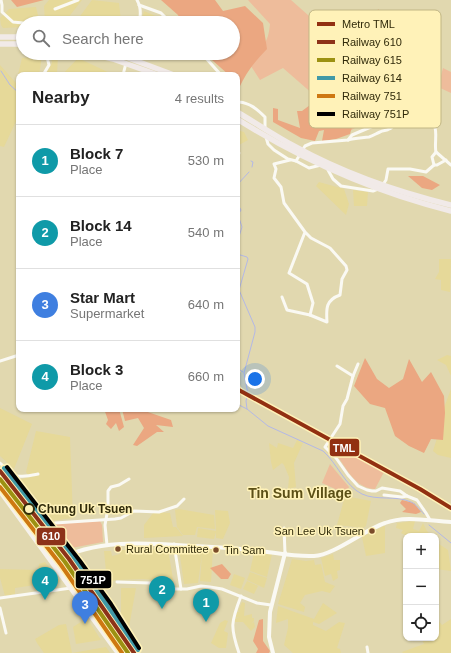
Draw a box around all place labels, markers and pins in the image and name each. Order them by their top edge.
place label: Chung Uk Tsuen [38,502,132,516]
marker: Chung Uk Tsuen [23,503,35,515]
place label: San Lee Uk Tsuen [274,525,364,537]
marker: San Lee Uk Tsuen [367,526,377,536]
place label: Rural Committee [126,543,209,555]
marker: Rural Committee [113,544,123,554]
place label: Tin Sam [224,544,265,556]
marker: Tin Sam [211,545,221,555]
pin: 4 [32,567,58,600]
pin: 2 [149,576,175,609]
pin: 1 [193,589,219,622]
pin: 3 [72,591,98,624]

